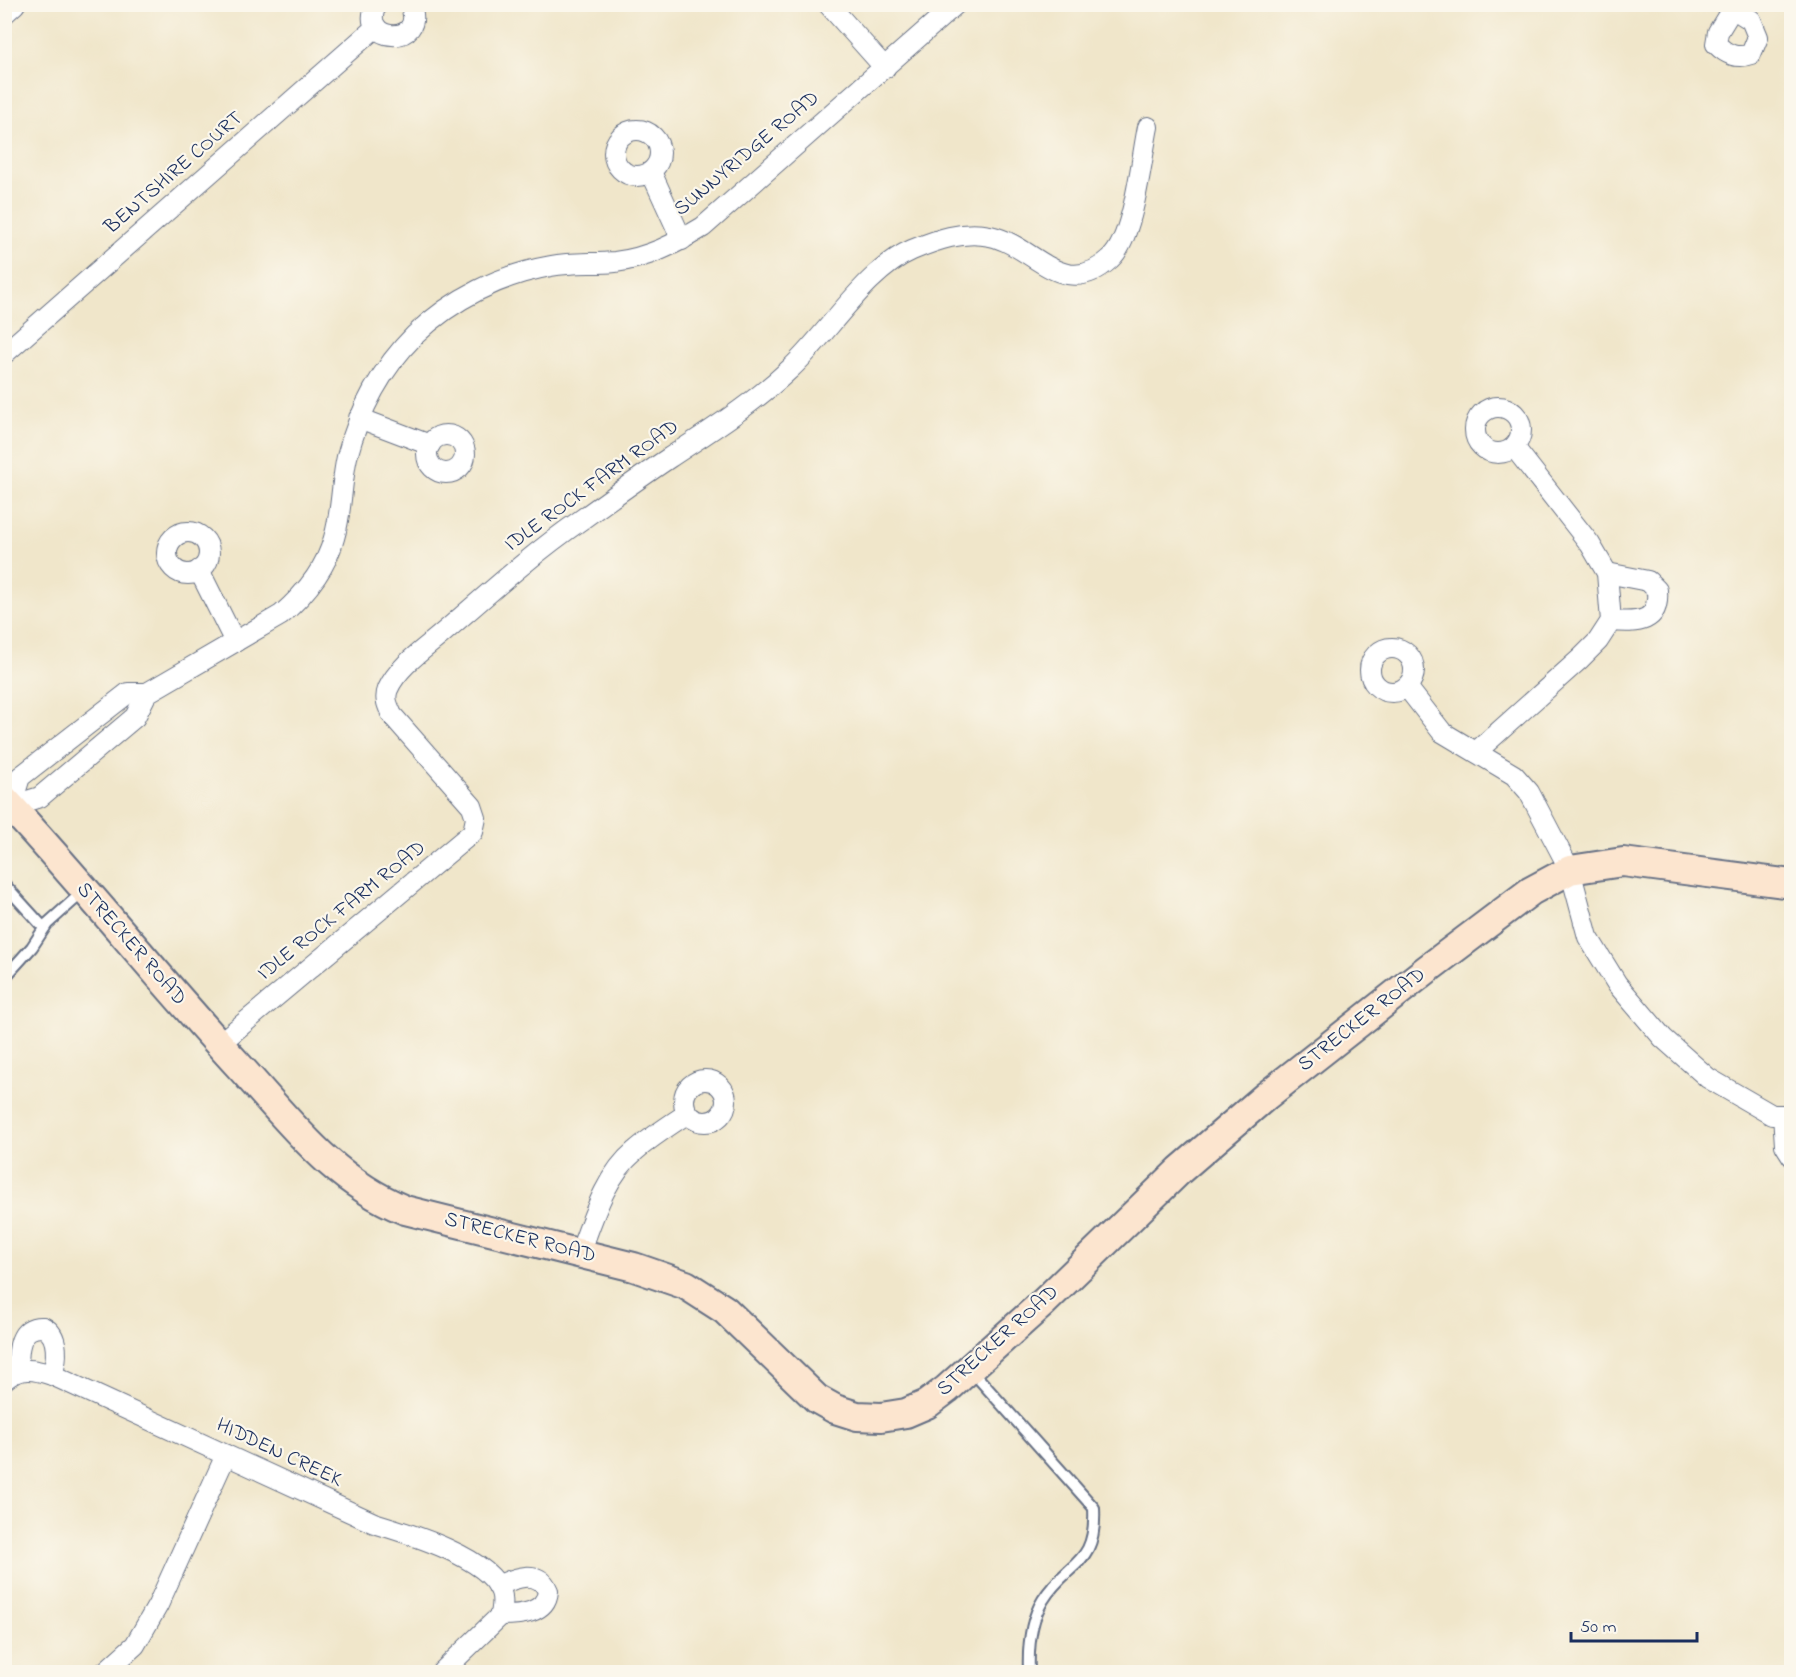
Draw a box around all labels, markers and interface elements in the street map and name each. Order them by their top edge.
street label: SUNNYRIDGE ROAD [668,84,826,224]
street label: BENTSHIRE COURT [97,104,250,242]
street label: IDLE ROCK FARM ROAD [499,412,685,560]
street label: IDLE ROCK FARM ROAD [251,834,433,988]
street label: STRECKER ROAD [69,876,193,1012]
street label: STRECKER ROAD [1292,960,1432,1080]
street label: STRECKER ROAD [441,1205,599,1271]
street label: STRECKER ROAD [930,1278,1066,1404]
street label: HIDDEN CREEK [211,1411,348,1496]
scale bar [1571,1605,1697,1643]
text: 50 m [1580,1615,1617,1641]

